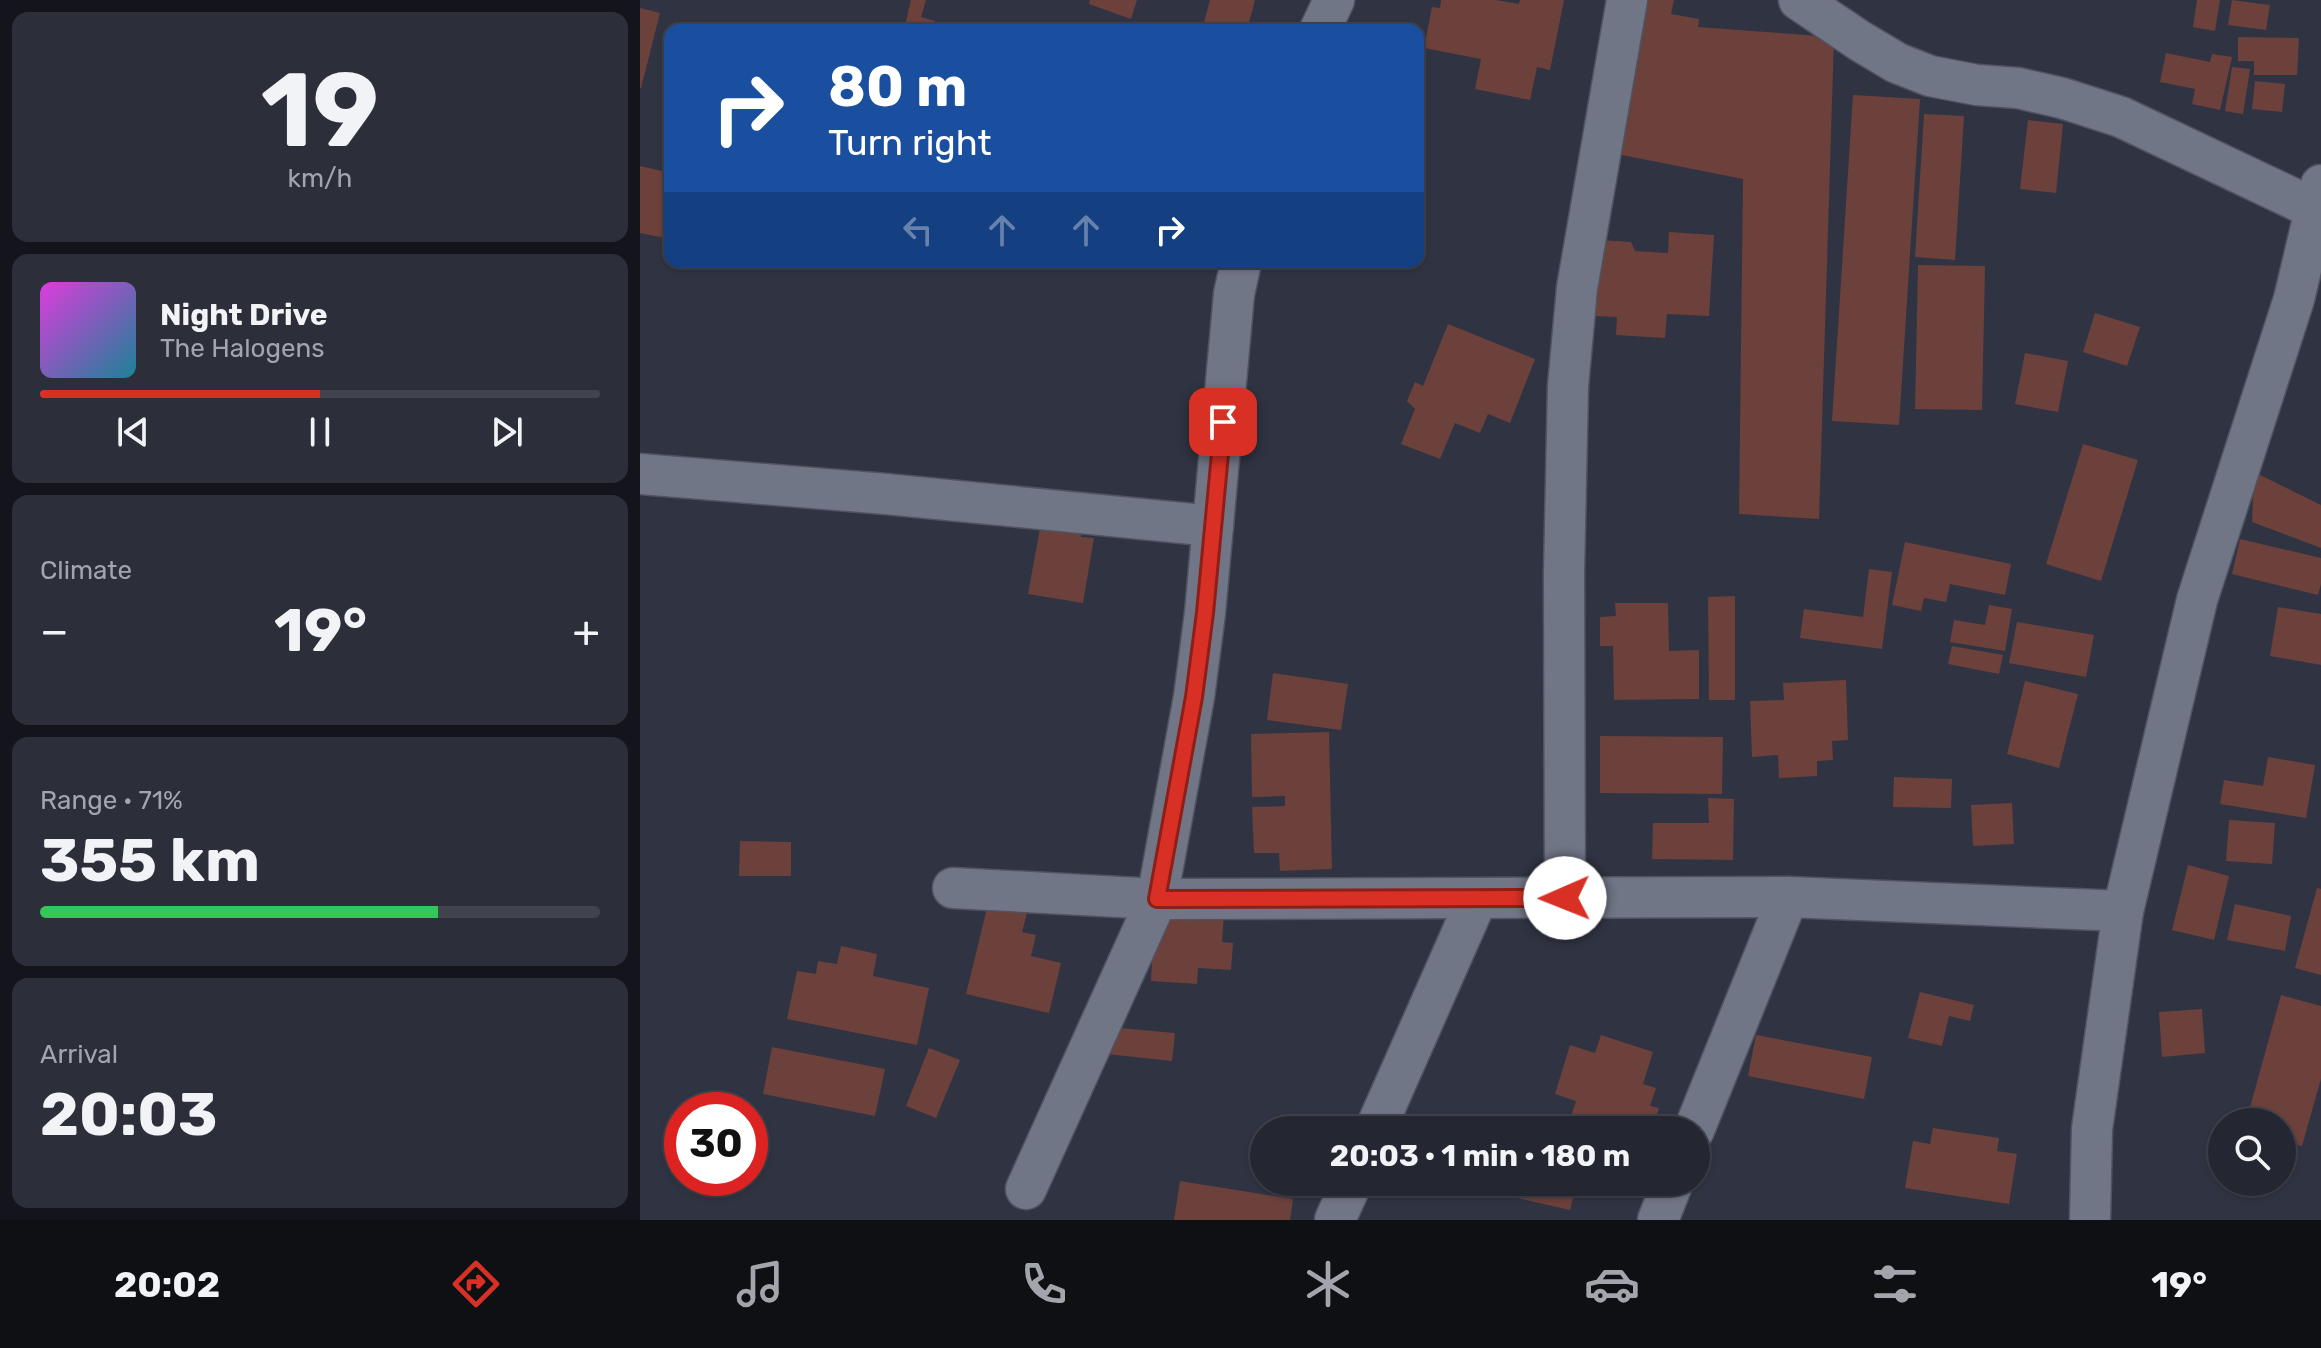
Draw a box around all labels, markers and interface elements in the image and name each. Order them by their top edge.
text: 19 [261,49,379,172]
text: 80 m [828,54,967,120]
icon: right [696,56,800,160]
text: Turn right [828,121,992,164]
text: km/h [288,163,352,194]
icon: left [896,208,940,252]
icon: ahead [980,208,1024,252]
icon: ahead [1064,208,1108,252]
icon: right [1148,208,1192,252]
text: Night Drive [160,297,328,333]
text: The Halogens [160,333,325,364]
pin [1189,388,1257,456]
icon: arrive [1201,400,1245,444]
icon: previous [111,410,155,454]
icon: pause [298,410,342,454]
icon: next [485,410,529,454]
text: Climate [40,555,132,586]
text: 19° [274,595,367,666]
text: − [40,605,69,657]
text: + [573,605,600,657]
text: Range · 71% [40,785,183,816]
text: 355 km [40,825,260,896]
position arrow [1523,856,1607,940]
text: Arrival [40,1039,118,1070]
text: 20:03 [40,1079,218,1150]
speed limit sign: 30 [664,1092,768,1196]
map controls [2208,1108,2296,1196]
button: search [2208,1108,2296,1196]
text: 20:03 · 1 min · 180 m [1330,1138,1630,1174]
icon: directions [448,1256,504,1312]
icon: music [732,1256,788,1312]
icon: phone [1016,1256,1072,1312]
icon: climate [1300,1256,1356,1312]
icon: car [1584,1256,1640,1312]
icon: filters [1867,1256,1923,1312]
text: 20:02 [114,1263,220,1306]
text: 19° [2151,1263,2207,1306]

